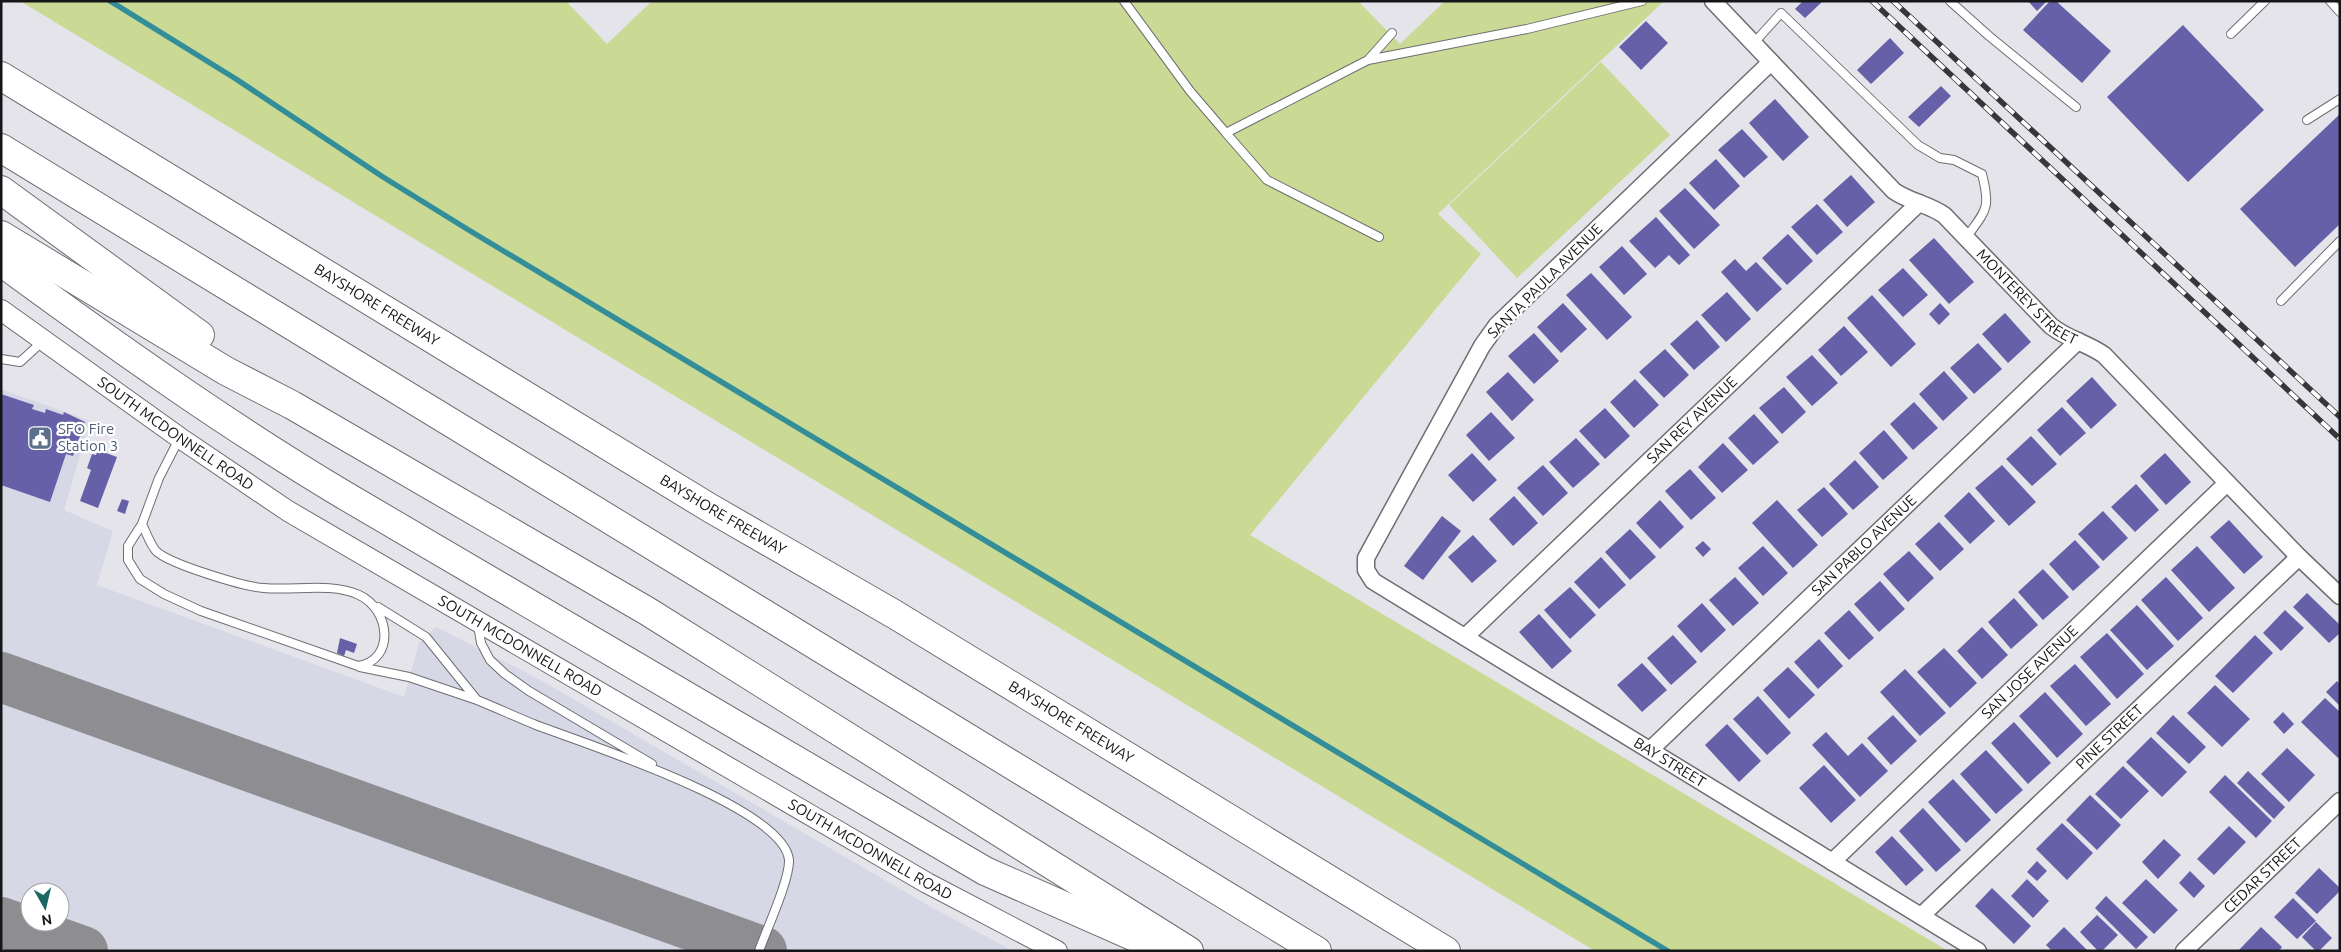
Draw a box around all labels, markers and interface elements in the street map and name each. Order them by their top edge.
street label: SANTA PAULA AVENUE [1484,220,1605,341]
street label: MONTEREY STREET [1973,245,2081,348]
street label: BAYSHORE FREEWAY [311,260,443,349]
street label: SOUTH MCDONNELL ROAD [95,373,257,493]
street label: SAN REY AVENUE [1643,373,1740,467]
place label: SFO Fire Station 3 [58,420,118,454]
public building icon: SFO Fire Station 3 [27,425,53,451]
street label: BAYSHORE FREEWAY [657,471,790,558]
street label: SAN PABLO AVENUE [1808,491,1919,599]
street label: SOUTH MCDONNELL ROAD [436,591,605,700]
street label: SAN JOSE AVENUE [1978,622,2081,722]
street label: BAYSHORE FREEWAY [1006,677,1137,766]
street label: PINE STREET [2072,700,2147,772]
street label: BAY STREET [1631,734,1709,791]
street label: SOUTH MCDONNELL ROAD [786,795,955,903]
street label: CEDAR STREET [2220,833,2305,916]
north arrow [20,882,70,932]
text: N [41,911,53,929]

